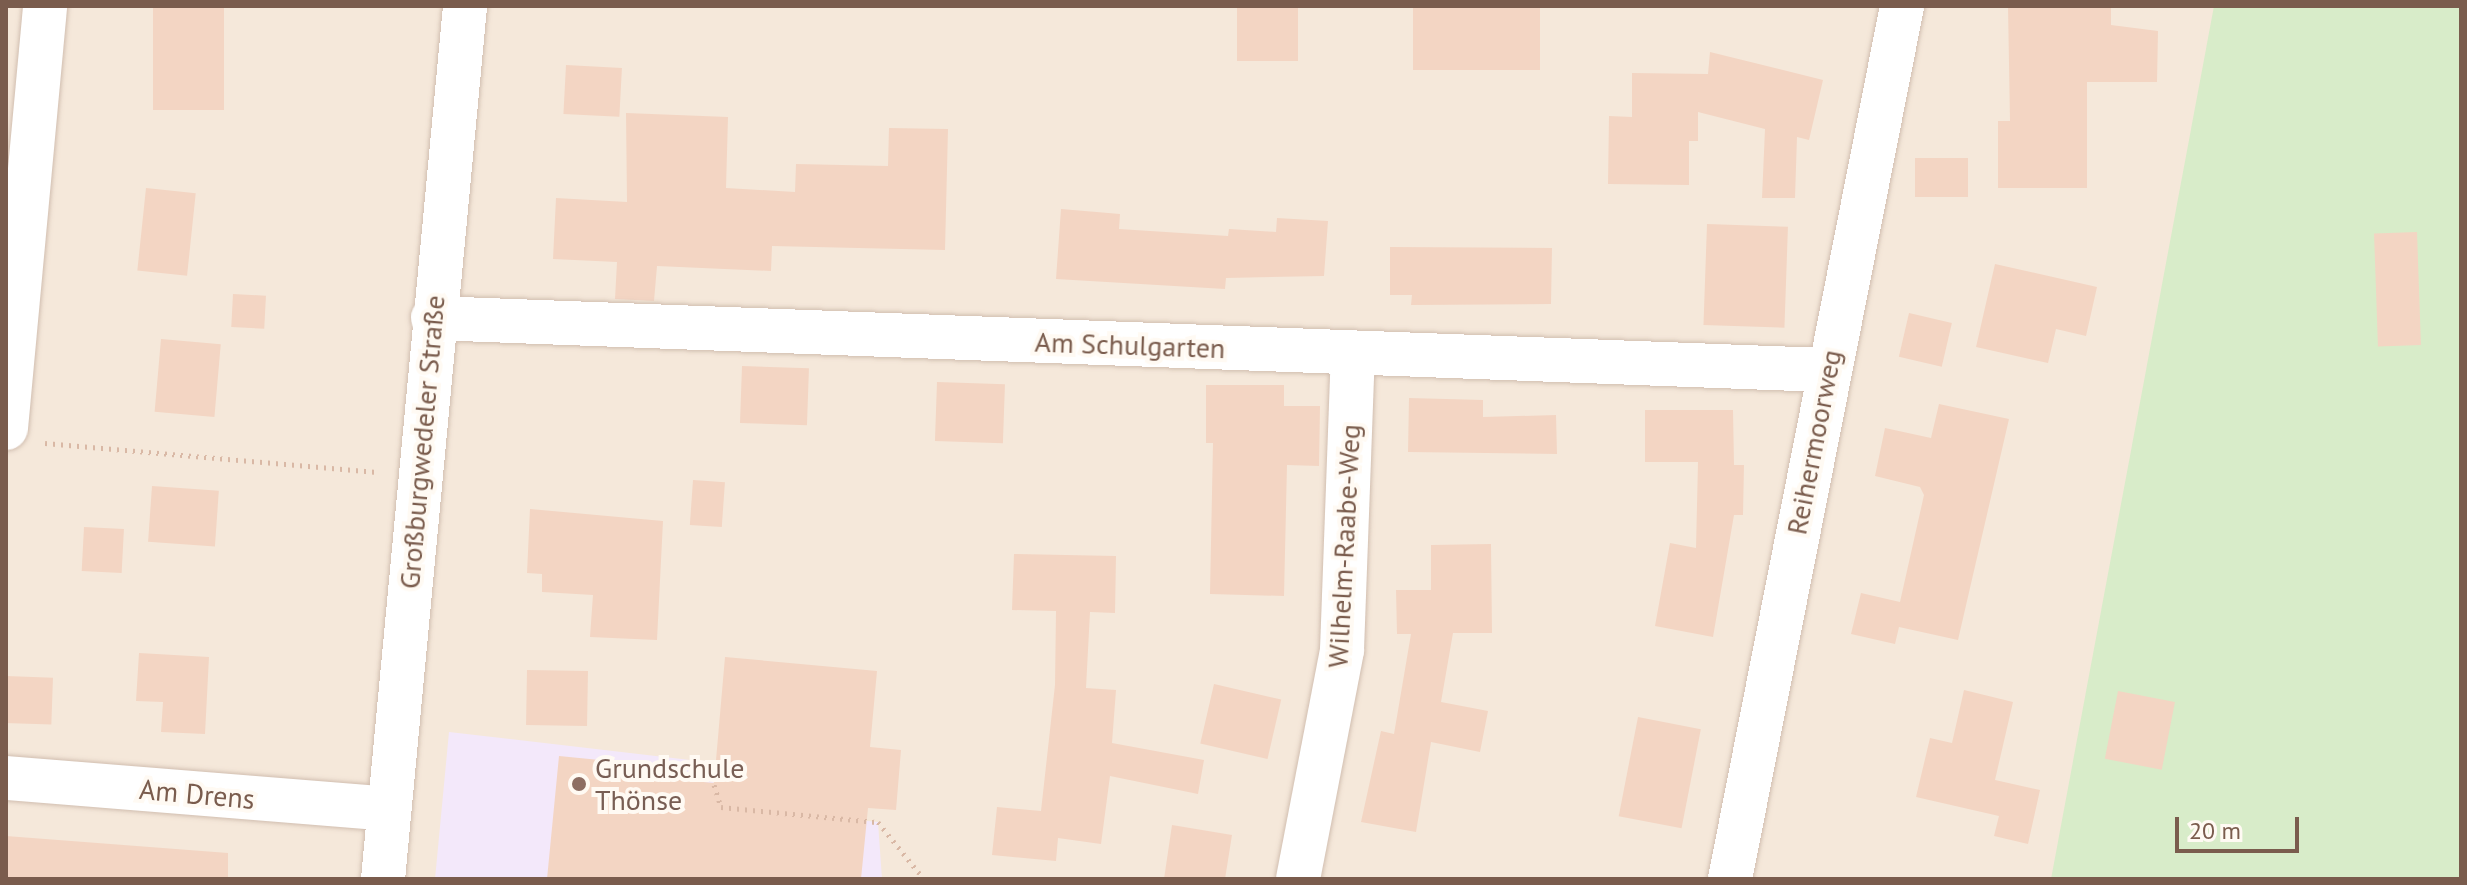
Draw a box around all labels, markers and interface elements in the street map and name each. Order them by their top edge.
street label: Großburgwedeler Straße [392,294,452,590]
street label: Am Schulgarten [1034,325,1226,365]
street label: Reihermoorweg [1780,347,1848,537]
street label: Wilhelm-Raabe-Weg [1321,423,1367,669]
place label: Grundschule Thönse [595,751,744,817]
street label: Am Drens [138,772,256,816]
marker: Grundschule Thönse [570,775,588,793]
scale bar [2179,801,2303,851]
text: 20 m [2189,815,2241,846]

